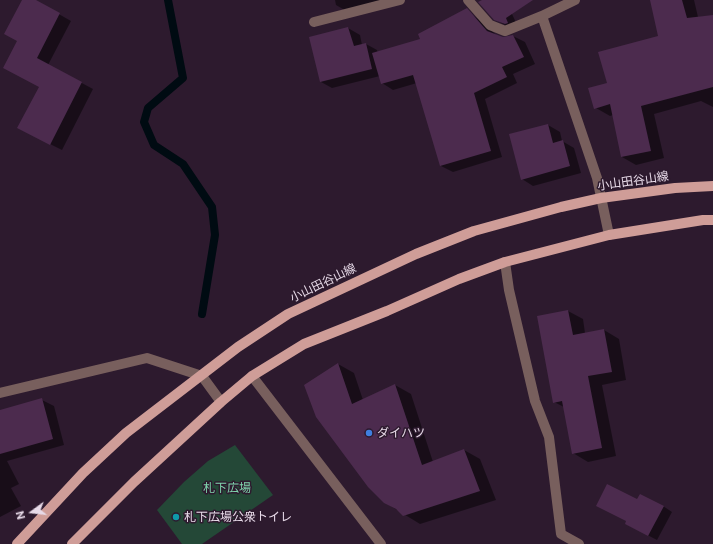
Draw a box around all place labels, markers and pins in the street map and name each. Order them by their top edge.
place label: ダイハツ [377,426,425,440]
marker: ダイハツ [364,428,374,438]
place label: 札下広場公衆トイレ [184,510,292,524]
marker: 札下広場公衆トイレ [171,512,181,522]

